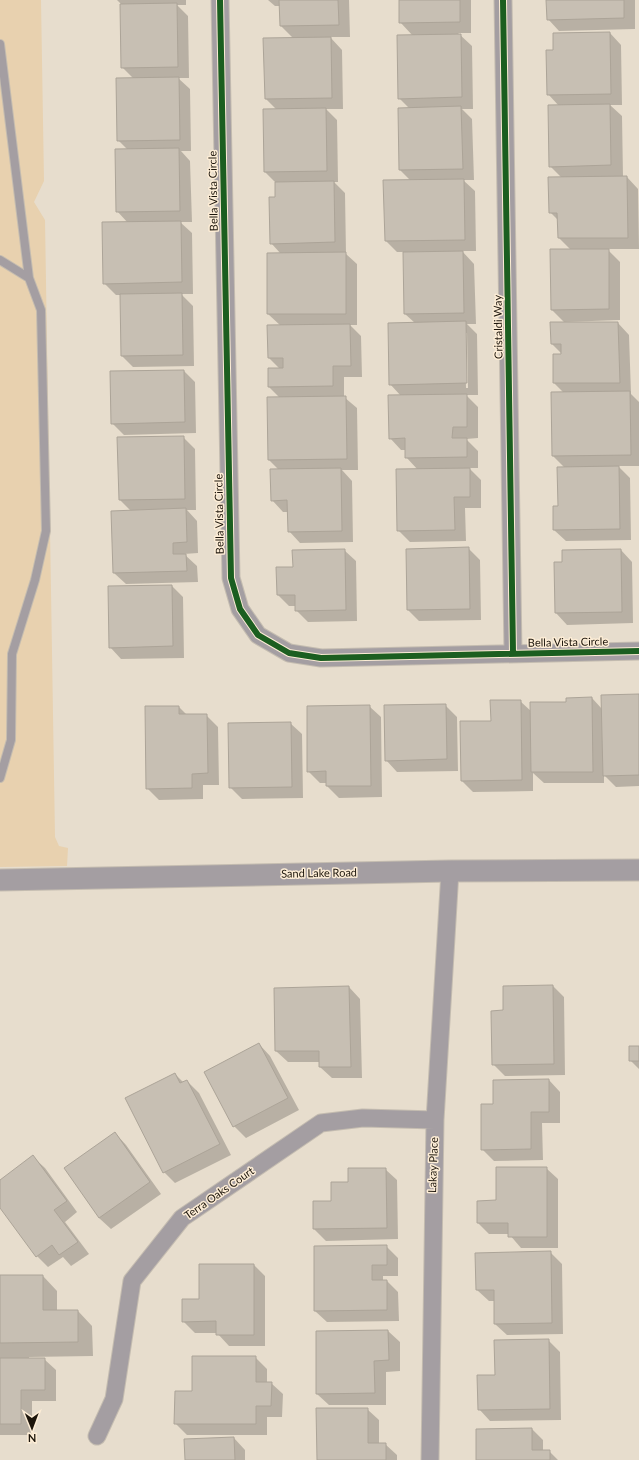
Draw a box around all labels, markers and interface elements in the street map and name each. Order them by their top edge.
street label: Bella Vista Circle [205,151,220,231]
street label: Cristaldi Way [490,295,505,359]
street label: Bella Vista Circle [211,474,226,554]
street label: Bella Vista Circle [528,634,608,649]
street label: Sand Lake Road [281,865,357,880]
street label: Lakay Place [425,1137,440,1193]
street label: Terra Oaks Court [181,1164,256,1221]
north arrow [12,1408,52,1448]
text: N [28,1432,37,1445]

